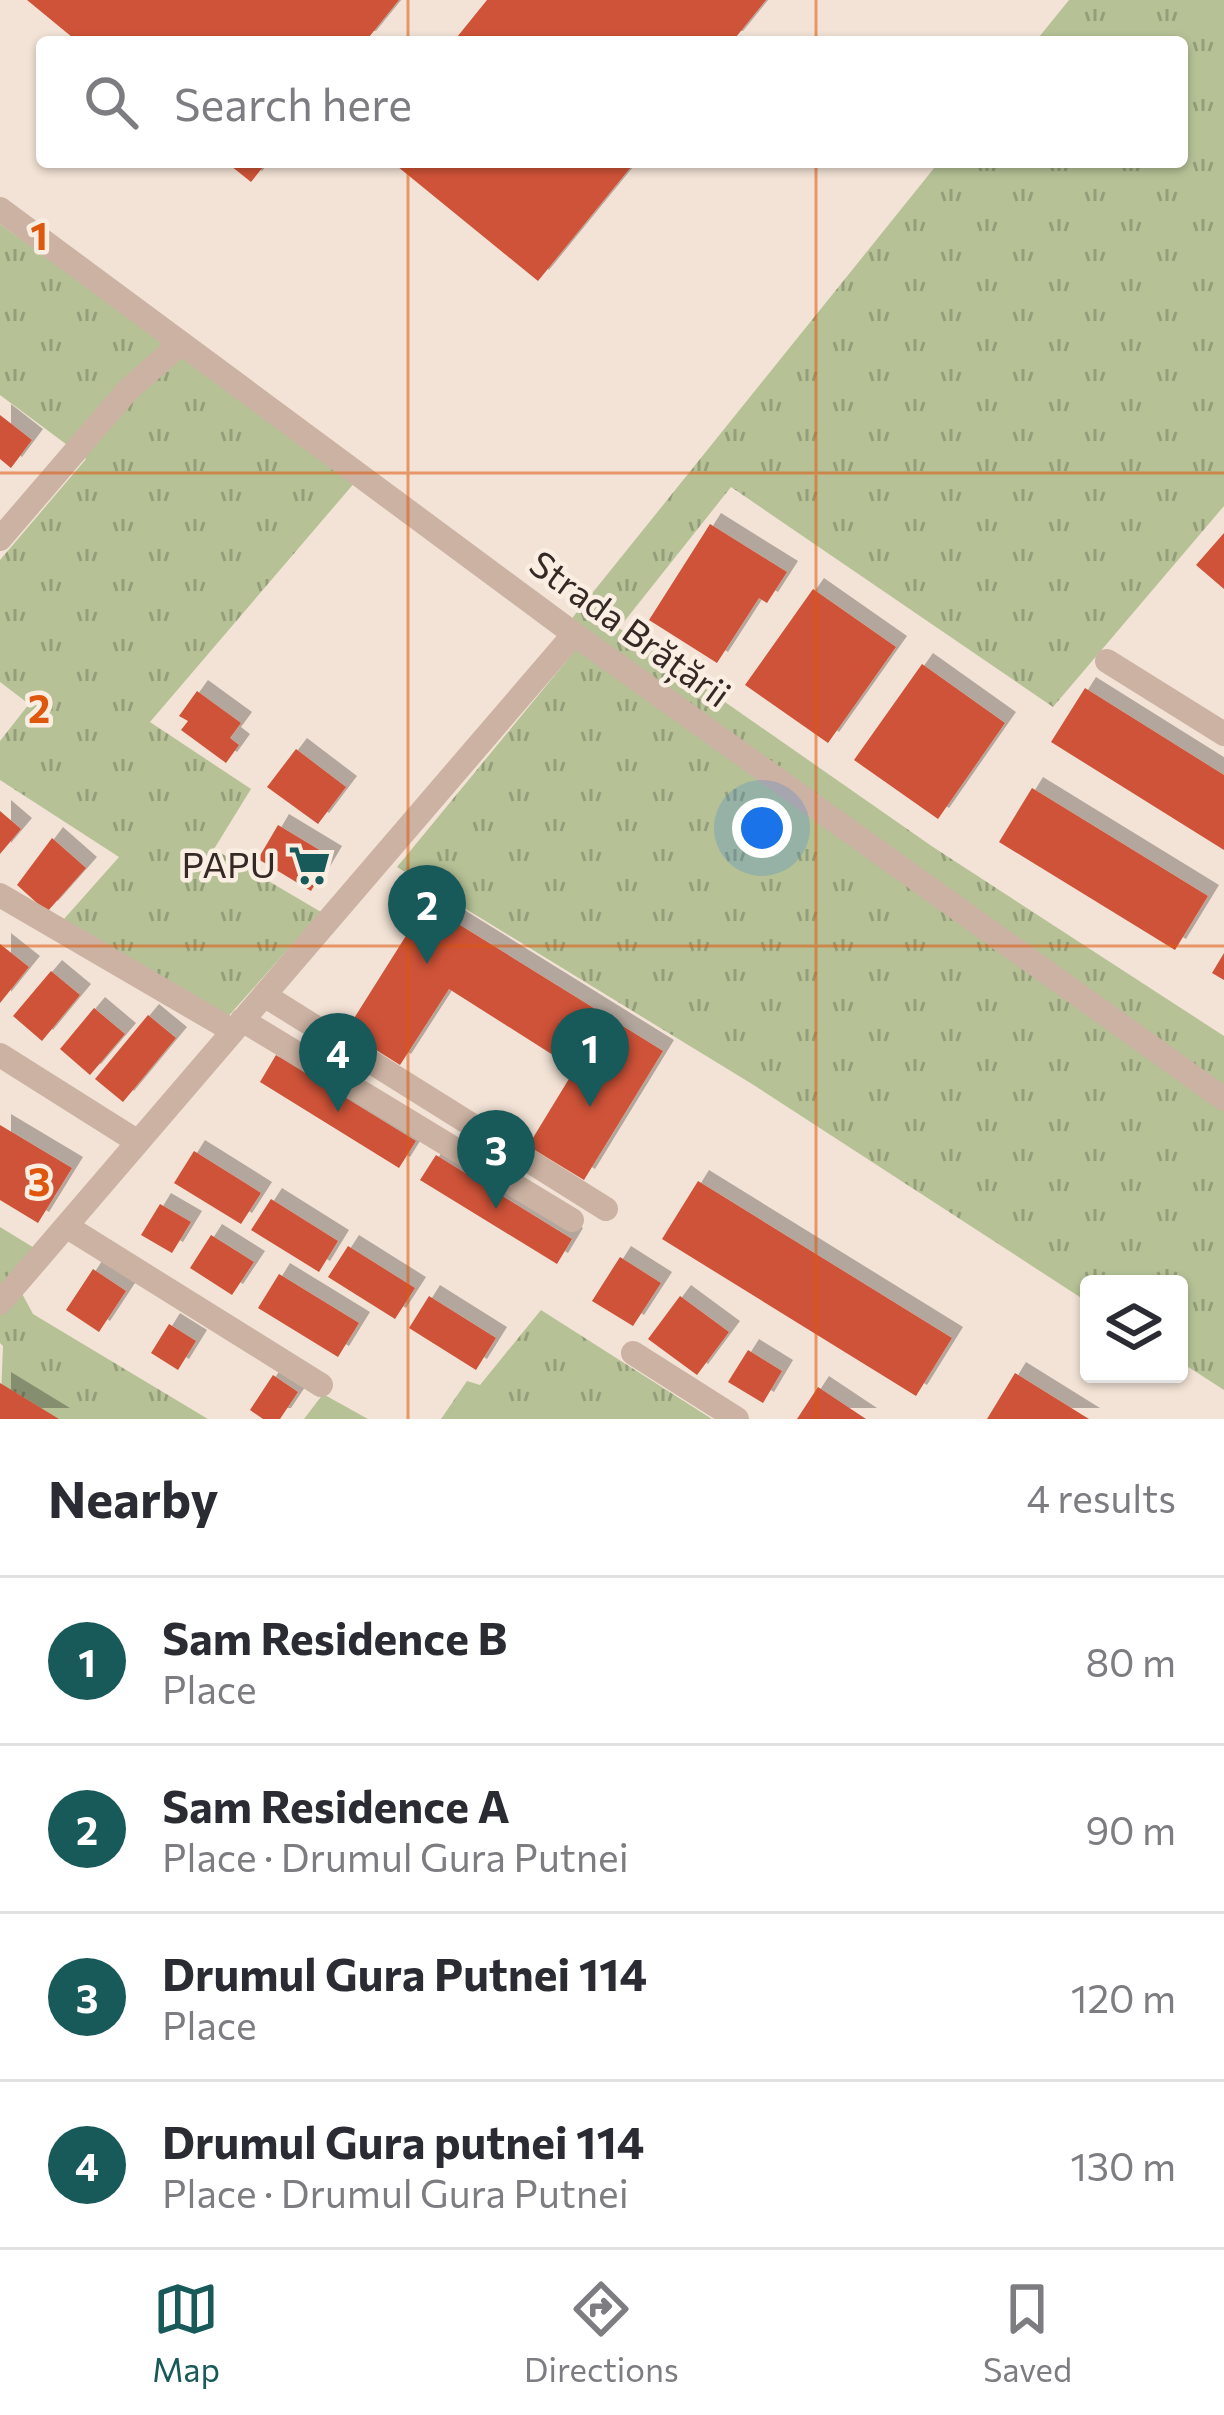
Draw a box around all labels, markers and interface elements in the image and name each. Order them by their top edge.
search box [36,36,1188,168]
icon: search [78,69,144,135]
text: Search here [174,75,412,130]
text: 1 [30,210,48,258]
street label: Strada Brățării [521,540,740,717]
text: 2 [28,683,50,731]
your location [732,798,792,858]
place label: PAPU [182,841,276,885]
supermarket icon: PAPU [287,842,333,888]
pin: 2 [388,865,466,964]
pin: 1 [551,1008,629,1107]
pin: 4 [299,1013,377,1112]
pin: 3 [457,1110,535,1209]
text: 3 [28,1156,50,1204]
map controls [1080,1275,1188,1383]
button: layers [1080,1275,1188,1383]
text: Nearby [48,1466,218,1529]
text: 4 results [1026,1473,1176,1521]
text: Sam Residence B [162,1609,507,1664]
text: 1 [78,1637,96,1685]
text: 80 m [1085,1637,1176,1685]
text: Place [162,1664,257,1712]
text: Sam Residence A [162,1777,510,1832]
text: 2 [76,1805,98,1853]
text: 90 m [1085,1805,1176,1853]
text: Place · Drumul Gura Putnei [162,1832,629,1880]
text: Drumul Gura Putnei 114 [162,1945,647,2000]
text: 3 [76,1973,98,2021]
text: 120 m [1071,1973,1176,2021]
text: Place [162,2000,257,2048]
text: Drumul Gura putnei 114 [162,2113,644,2168]
text: 4 [75,2141,99,2189]
text: 130 m [1070,2141,1176,2189]
text: Place · Drumul Gura Putnei [162,2168,629,2216]
tab: Map [152,2276,220,2389]
tab: Directions [524,2276,679,2389]
tab: Saved [983,2276,1072,2389]

